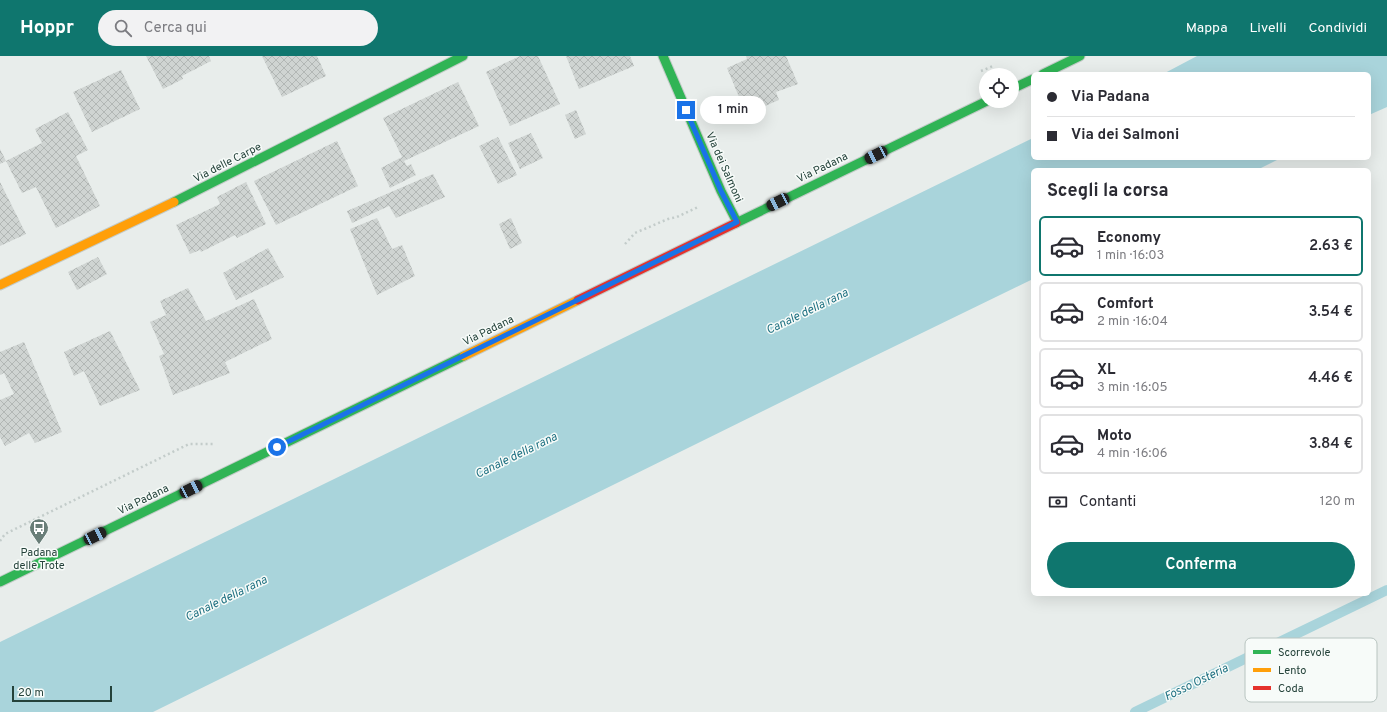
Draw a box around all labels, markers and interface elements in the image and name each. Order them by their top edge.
search box [98,10,378,46]
text: Hoppr [20,16,74,40]
icon: search [112,17,134,39]
text: Cerca qui [144,19,207,38]
text: Mappa [1186,20,1228,37]
text: Livelli [1250,20,1286,37]
text: Condividi [1308,20,1367,37]
map controls [979,68,1019,108]
button: locate [979,68,1019,108]
text: Via Padana [1071,88,1150,107]
callout: 1 min [700,96,766,124]
route end [677,101,695,119]
text: 1 min [718,102,748,118]
text: Via dei Salmoni [1071,126,1179,145]
street label: Via dei Salmoni [702,130,746,205]
street label: Via delle Carpe [191,140,264,186]
car [863,144,889,166]
street label: Via Padana [795,149,850,186]
text: Scegli la corsa [1047,180,1169,203]
car [765,191,791,213]
icon: car [1049,228,1085,264]
text: Economy [1097,229,1161,248]
text: 2.63 € [1309,237,1353,256]
text: 1 min · 16:03 [1097,248,1164,264]
water label: Canale della rana [764,285,852,339]
icon: car [1049,294,1085,330]
text: Comfort [1097,295,1154,314]
text: 3.54 € [1309,303,1353,322]
street label: Via Padana [461,312,516,349]
text: 2 min · 16:04 [1097,314,1168,330]
icon: car [1049,360,1085,396]
text: XL [1097,361,1115,380]
text: 4.46 € [1308,369,1353,388]
text: 3 min · 16:05 [1097,380,1168,396]
icon: car [1049,426,1085,462]
text: Moto [1097,427,1132,446]
water label: Canale della rana [473,429,561,483]
text: 3.84 € [1309,435,1353,454]
route start [268,438,286,456]
text: 4 min · 16:06 [1097,446,1168,462]
car [178,478,204,500]
street label: Via Padana [116,481,171,518]
icon: cash [1047,491,1069,513]
text: Contanti [1079,493,1136,512]
text: 120 m [1320,494,1355,510]
bus stop icon: Padana delle Trote [28,517,50,545]
car [82,525,108,547]
button: Conferma [1047,542,1355,588]
place label: Padana delle Trote [13,546,65,573]
water label: Canale della rana [183,572,271,626]
legend [1245,638,1377,702]
text: Scorrevole [1278,646,1331,660]
water label: Fosso Osteria [1162,660,1232,705]
text: Lento [1278,664,1306,678]
text: Coda [1278,682,1304,696]
scale bar [12,684,112,703]
text: 20 m [18,686,44,700]

